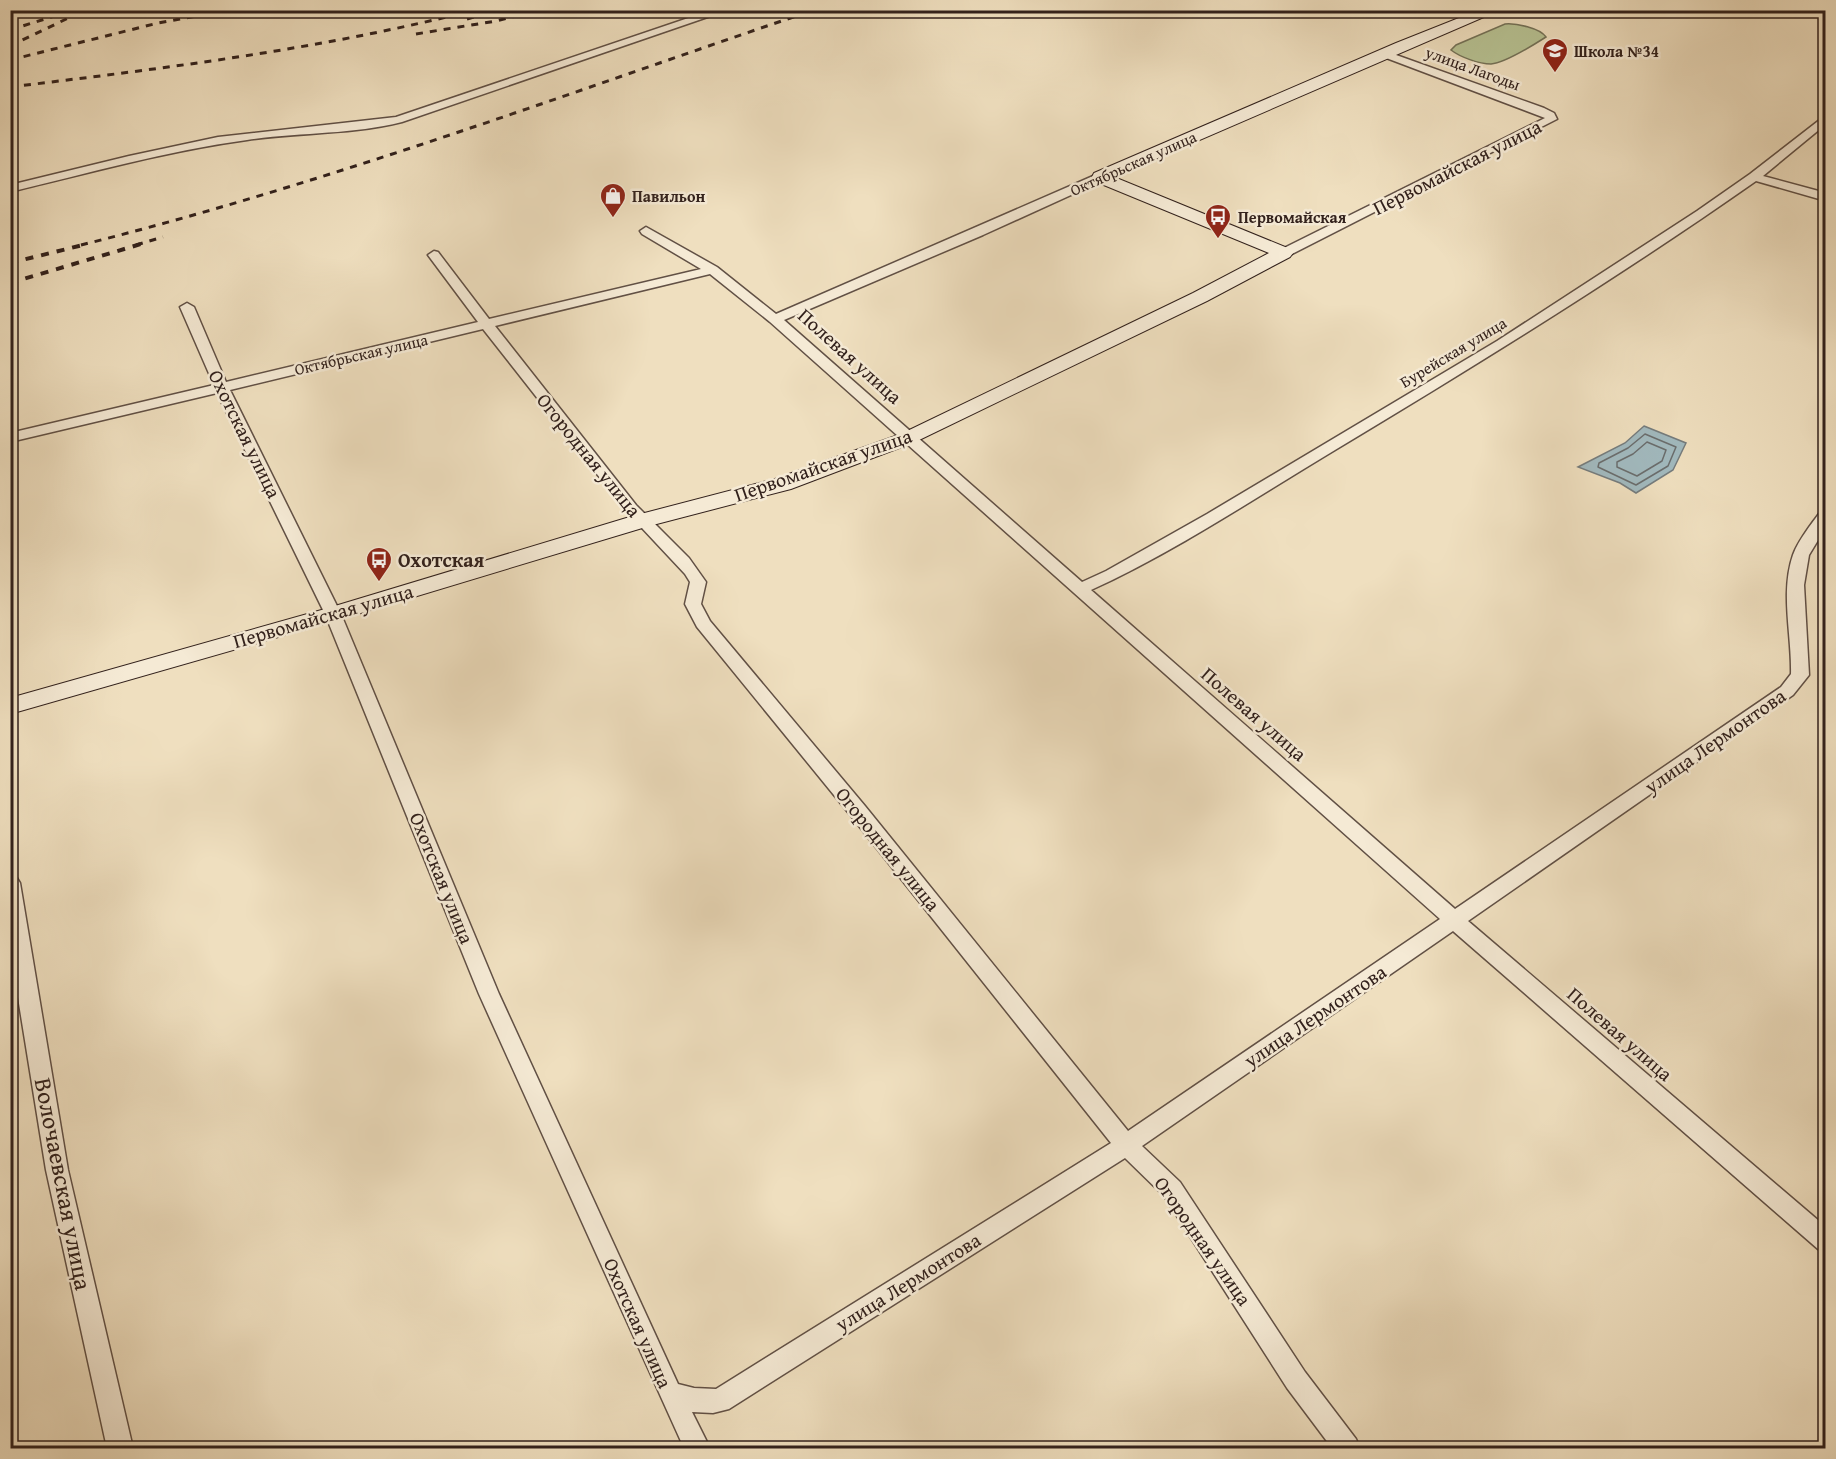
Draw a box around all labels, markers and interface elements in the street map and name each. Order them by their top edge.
school or university icon: Школа №34 [1540,36,1570,74]
street label: улица Лагоды [1421,39,1524,96]
place label: Школа №34 [1574,39,1659,63]
street label: Первомайская улица [1367,111,1547,222]
street label: Октябрьская улица [1066,124,1200,202]
shop icon: Павильон [598,181,628,219]
place label: Павильон [632,184,705,208]
bus stop icon: Первомайская [1203,202,1233,240]
place label: Первомайская [1238,205,1347,229]
street label: Полевая улица [792,301,909,411]
street label: Бурейская улица [1395,310,1511,393]
street label: Октябрьская улица [292,327,430,381]
street label: Охотская улица [202,365,289,503]
street label: Огородная улица [530,386,649,523]
street label: Первомайская улица [730,420,916,509]
bus stop icon: Охотская [364,545,394,583]
place label: Охотская [398,545,484,574]
street label: Первомайская улица [229,576,417,655]
street label: Полевая улица [1195,660,1314,768]
street label: улица Лермонтова [1637,681,1792,801]
street label: Огородная улица [829,780,948,917]
street label: Охотская улица [403,808,482,948]
street label: улица Лермонтова [1237,957,1392,1075]
street label: Полевая улица [1561,980,1680,1088]
street label: Волочаевская улица [26,1075,101,1294]
street label: Огородная улица [1148,1170,1259,1312]
street label: улица Лермонтова [829,1225,986,1339]
street label: Охотская улица [597,1253,680,1393]

